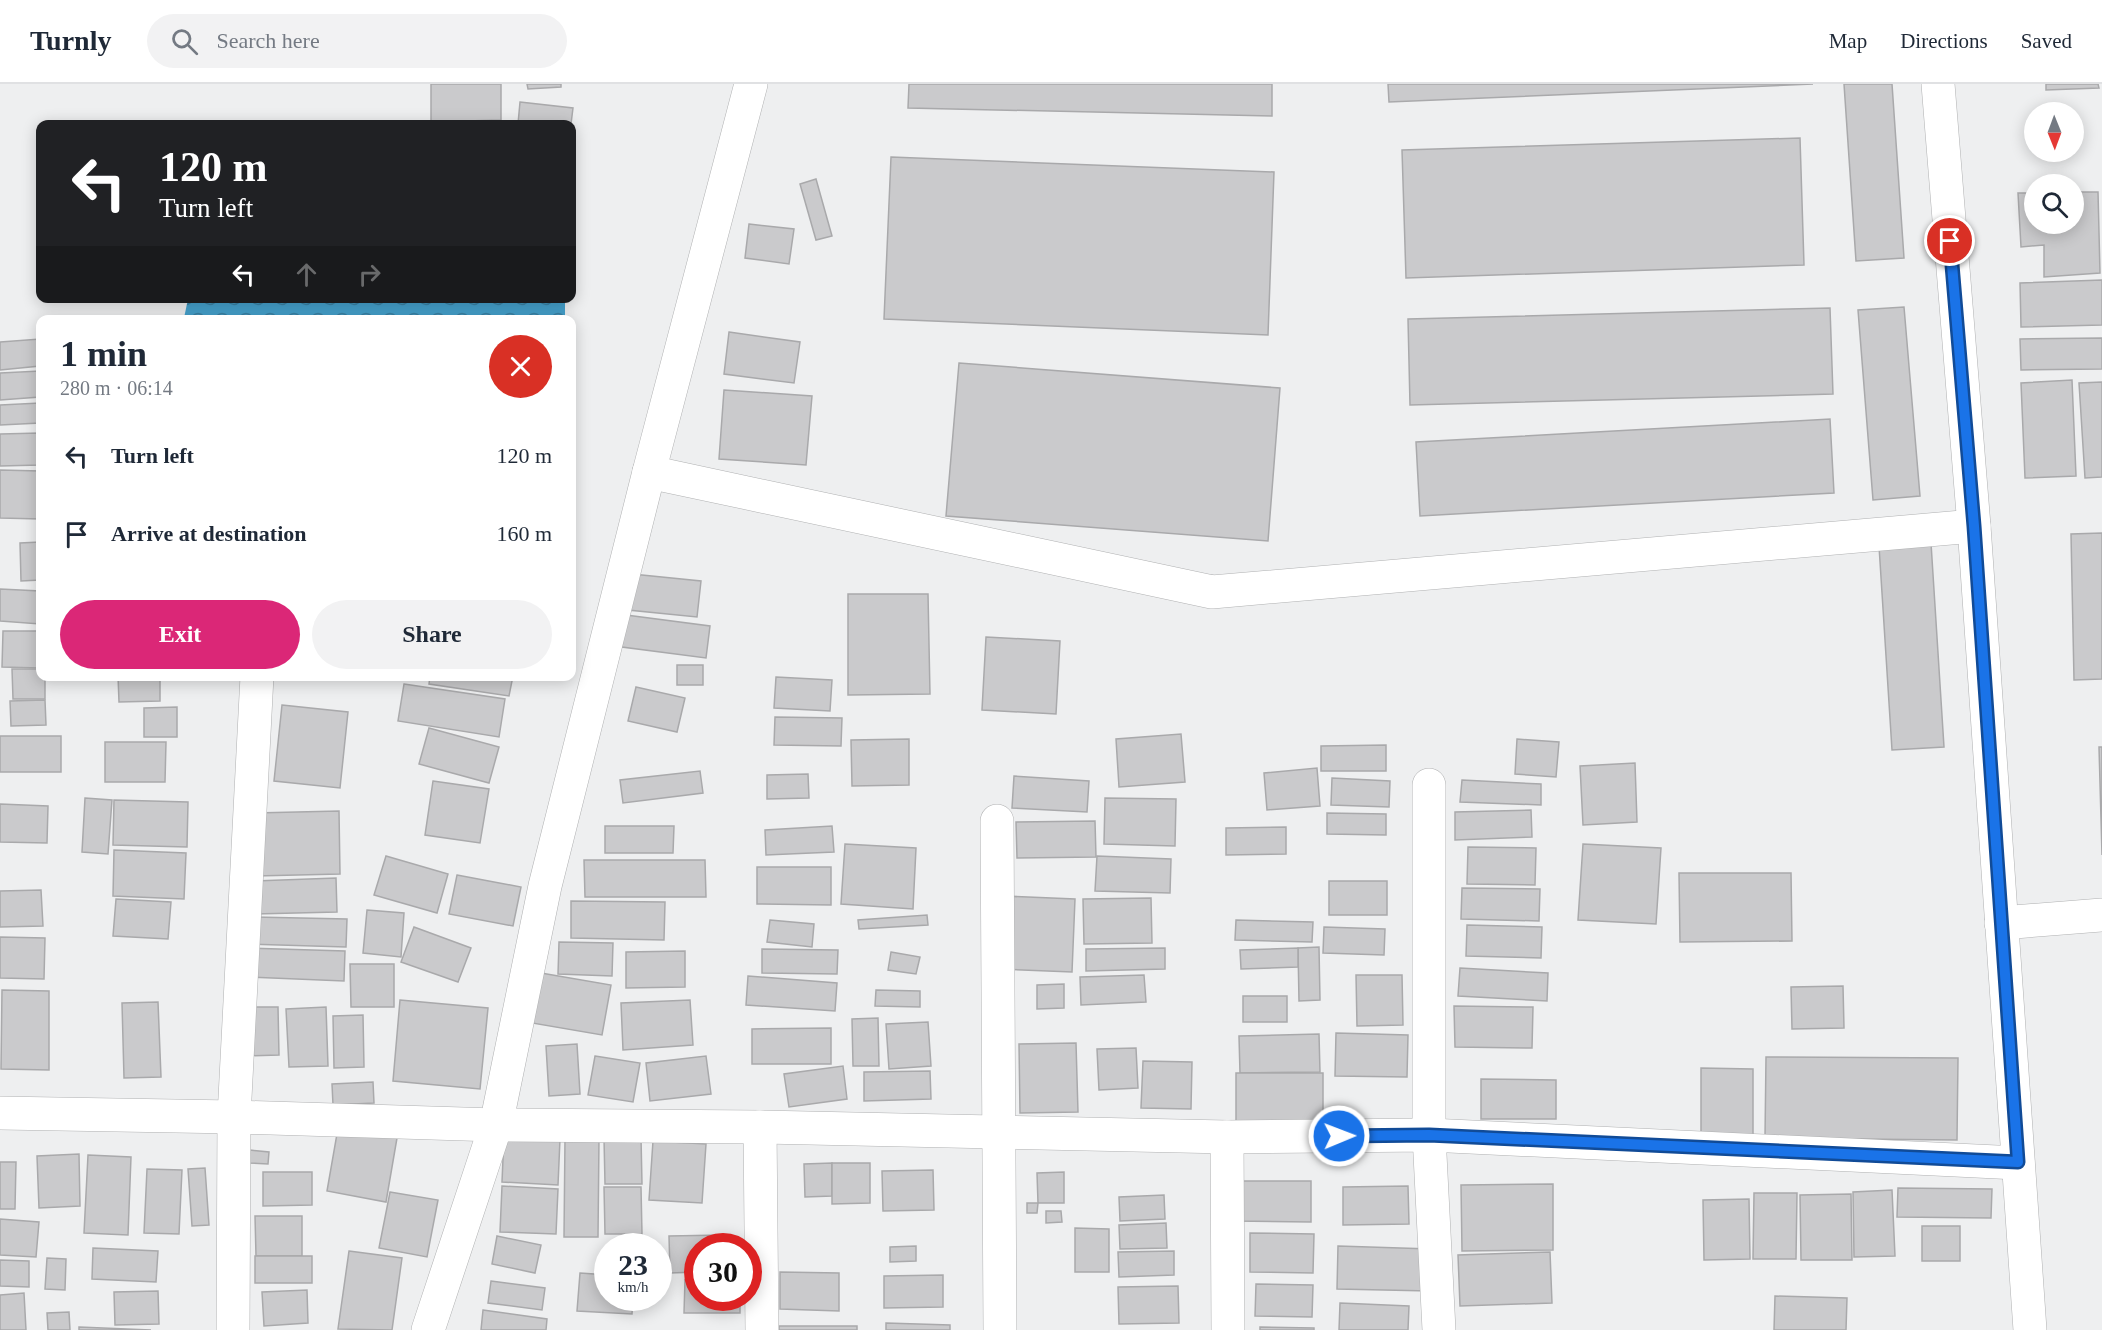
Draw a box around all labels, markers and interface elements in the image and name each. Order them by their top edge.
search box [147,14,567,68]
text: Turnly [30,25,111,56]
icon: search [168,25,201,58]
text: Search here [216,28,320,53]
text: Map [1829,29,1867,53]
text: Directions [1900,29,1988,53]
text: Saved [2021,29,2072,53]
north arrow [2024,102,2084,162]
map controls [2024,102,2084,234]
icon: left [60,144,138,222]
text: 120 m [159,144,268,190]
button: search [2024,174,2084,234]
text: Turn left [159,193,253,223]
pin [1924,215,1975,266]
icon: arrive [1933,224,1966,257]
icon: left [227,258,260,291]
icon: ahead [290,258,323,291]
icon: right [353,258,386,291]
text: 1 min [60,334,147,374]
button: close [489,335,552,398]
text: 280 m · 06:14 [60,377,173,399]
icon: left [60,440,93,473]
text: Turn left [111,443,194,468]
text: 120 m [496,443,552,468]
icon: arrive [60,518,93,551]
text: Arrive at destination [111,521,307,546]
text: 160 m [496,521,552,546]
button: Exit [60,600,300,669]
button: Share [312,600,552,669]
position arrow [1307,1104,1371,1168]
speed limit sign: 30 [684,1233,762,1311]
text: 23 [618,1248,648,1281]
text: km/h [618,1279,648,1295]

